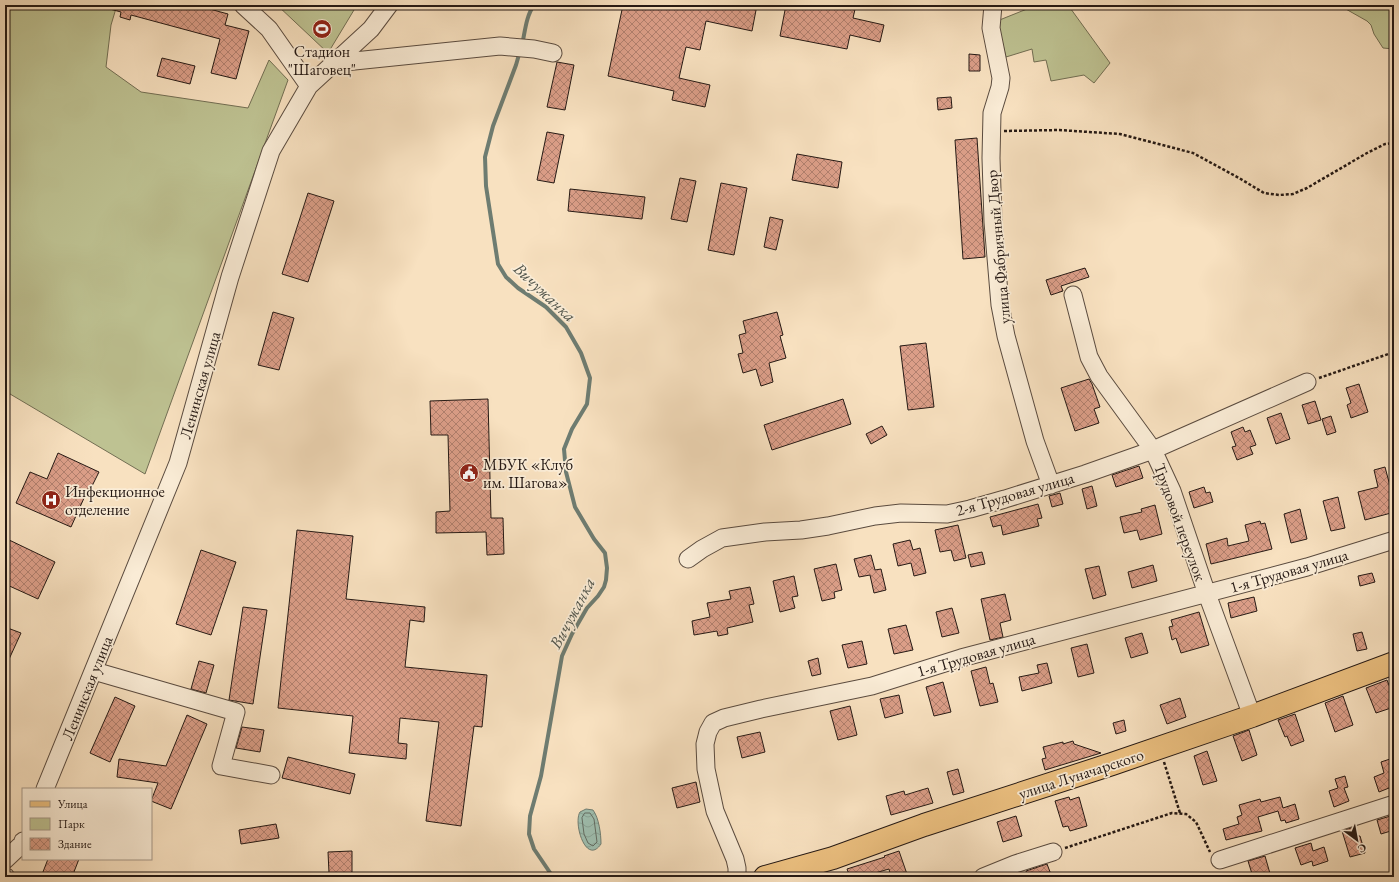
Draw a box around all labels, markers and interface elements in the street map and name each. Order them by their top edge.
sports icon: Стадион "Шаговец" [311,18,333,40]
place label: Стадион "Шаговец" [288,41,356,80]
street label: улица Фабричный Двор [981,169,1015,325]
water label: Вичужанка [508,257,581,327]
street label: Ленинская улица [175,328,225,441]
place label: МБУК «Клуб им. Шагова» [483,454,574,493]
street label: Трудовой переулок [1149,460,1211,584]
public building icon: МБУК «Клуб им. Шагова» [458,462,480,484]
street label: 2-я Трудовая улица [953,467,1077,521]
place label: Инфекционное отделение [65,481,165,520]
hospital icon: Инфекционное отделение [40,489,62,511]
street label: 1-я Трудовая улица [1227,544,1351,598]
water label: Вичужанка [544,574,600,653]
street label: 1-я Трудовая улица [914,628,1038,682]
street label: Ленинская улица [57,632,118,743]
street label: улица Луначарского [1016,744,1146,804]
legend [22,788,152,860]
text: Улица [57,796,88,812]
text: Парк [58,816,85,832]
north arrow [1337,820,1377,860]
text: Здание [58,836,92,852]
text: С [1355,840,1369,857]

